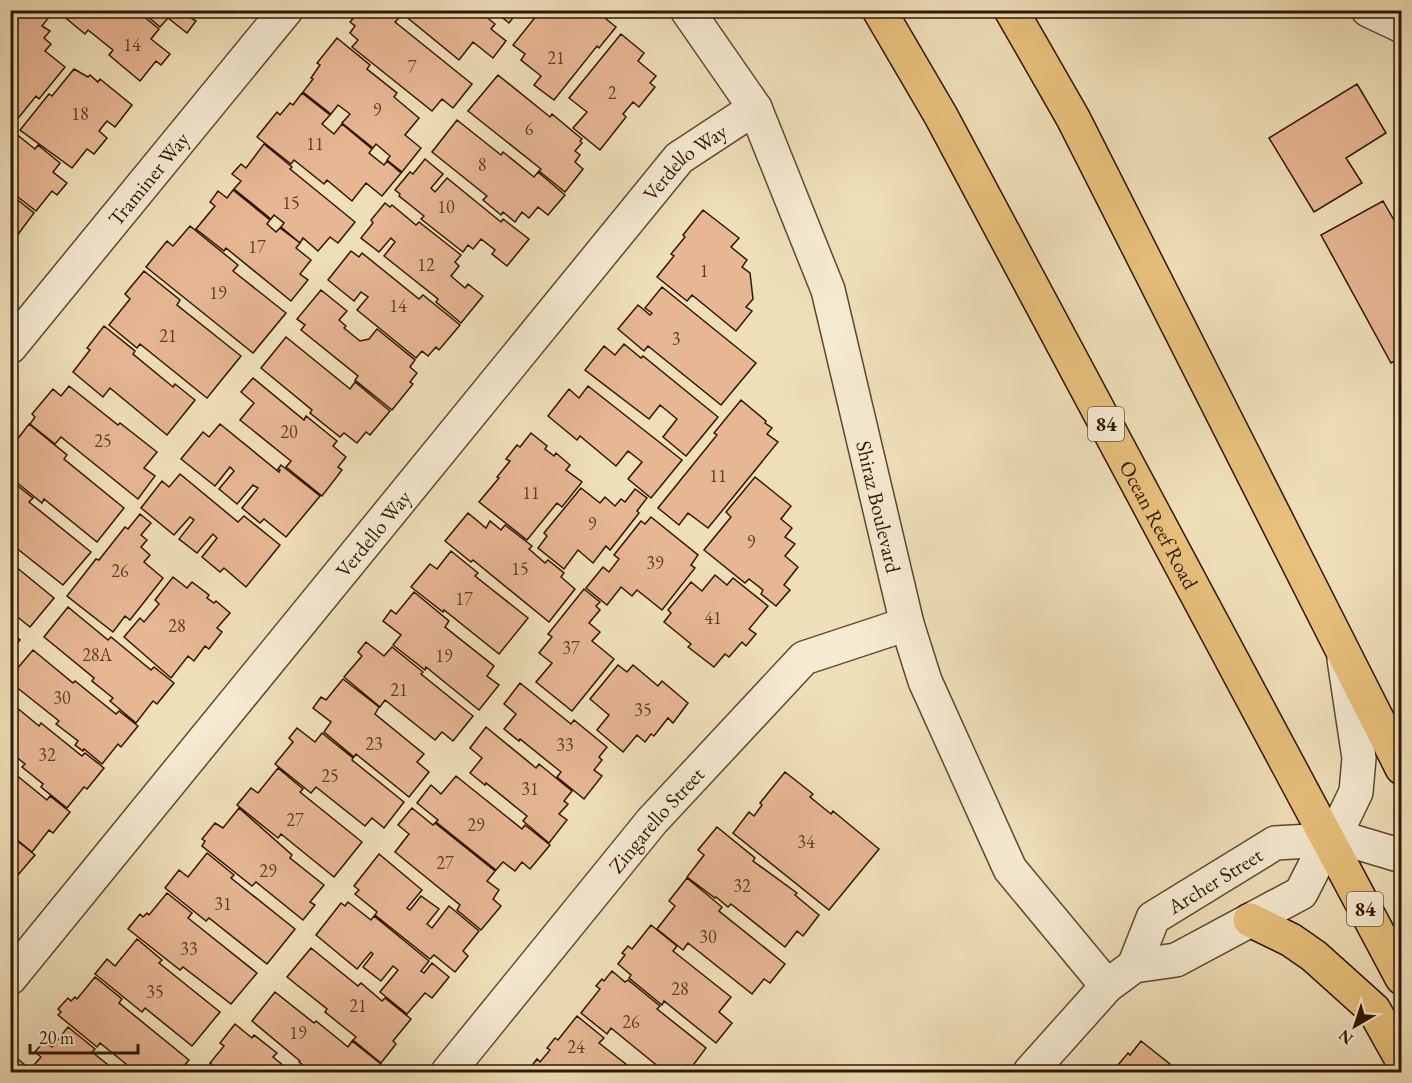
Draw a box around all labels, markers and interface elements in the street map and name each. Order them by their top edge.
house number: 14 [123,33,141,56]
house number: 21 [547,46,565,69]
house number: 7 [408,55,417,78]
house number: 2 [608,81,617,104]
house number: 9 [373,98,382,121]
house number: 18 [71,102,89,125]
street label: Verdello Way [636,116,733,206]
house number: 6 [525,117,534,140]
street label: Traminer Way [102,125,195,231]
house number: 11 [306,132,324,155]
house number: 8 [478,153,486,176]
house number: 15 [282,191,300,214]
house number: 10 [437,195,455,218]
house number: 17 [248,235,266,258]
house number: 12 [417,253,435,276]
house number: 1 [700,259,708,282]
house number: 19 [209,281,227,304]
house number: 14 [389,294,407,317]
house number: 21 [159,324,177,347]
house number: 3 [672,327,680,350]
road number: 84 [1088,407,1124,441]
house number: 20 [280,420,298,443]
house number: 25 [94,429,112,452]
street label: Shiraz Boulevard [851,438,908,576]
street label: Ocean Reef Road [1114,455,1205,594]
house number: 11 [709,464,727,487]
house number: 11 [522,481,540,504]
street label: Verdello Way [329,483,417,583]
house number: 9 [588,512,597,535]
house number: 9 [747,530,756,553]
house number: 39 [646,551,664,574]
house number: 15 [511,557,529,580]
house number: 26 [111,559,129,582]
house number: 17 [455,587,473,610]
house number: 41 [704,606,722,629]
house number: 28 [168,614,186,637]
house number: 37 [562,636,580,659]
house number: 28A [82,643,112,666]
house number: 19 [435,644,453,667]
house number: 21 [390,678,408,701]
house number: 30 [53,686,71,709]
house number: 35 [634,698,652,721]
house number: 23 [365,732,383,755]
house number: 33 [556,733,574,756]
house number: 32 [38,743,56,766]
street label: Zingarello Street [602,760,710,878]
house number: 25 [321,764,339,787]
house number: 31 [521,777,539,800]
house number: 27 [286,808,304,831]
house number: 29 [467,813,485,836]
house number: 34 [797,830,815,853]
street label: Archer Street [1161,840,1267,920]
house number: 27 [436,851,454,874]
house number: 29 [259,859,277,882]
house number: 32 [733,874,751,897]
house number: 31 [214,892,232,915]
road number: 84 [1347,892,1383,926]
house number: 30 [699,925,717,948]
house number: 33 [180,937,198,960]
house number: 28 [671,977,689,1000]
house number: 35 [146,980,164,1003]
house number: 21 [349,994,367,1017]
north arrow [1325,996,1385,1056]
house number: 26 [622,1010,640,1033]
scale bar [30,1017,138,1055]
house number: 19 [289,1021,307,1044]
text: N [1334,1025,1358,1050]
text: 20 m [39,1026,74,1049]
house number: 24 [567,1035,585,1058]

